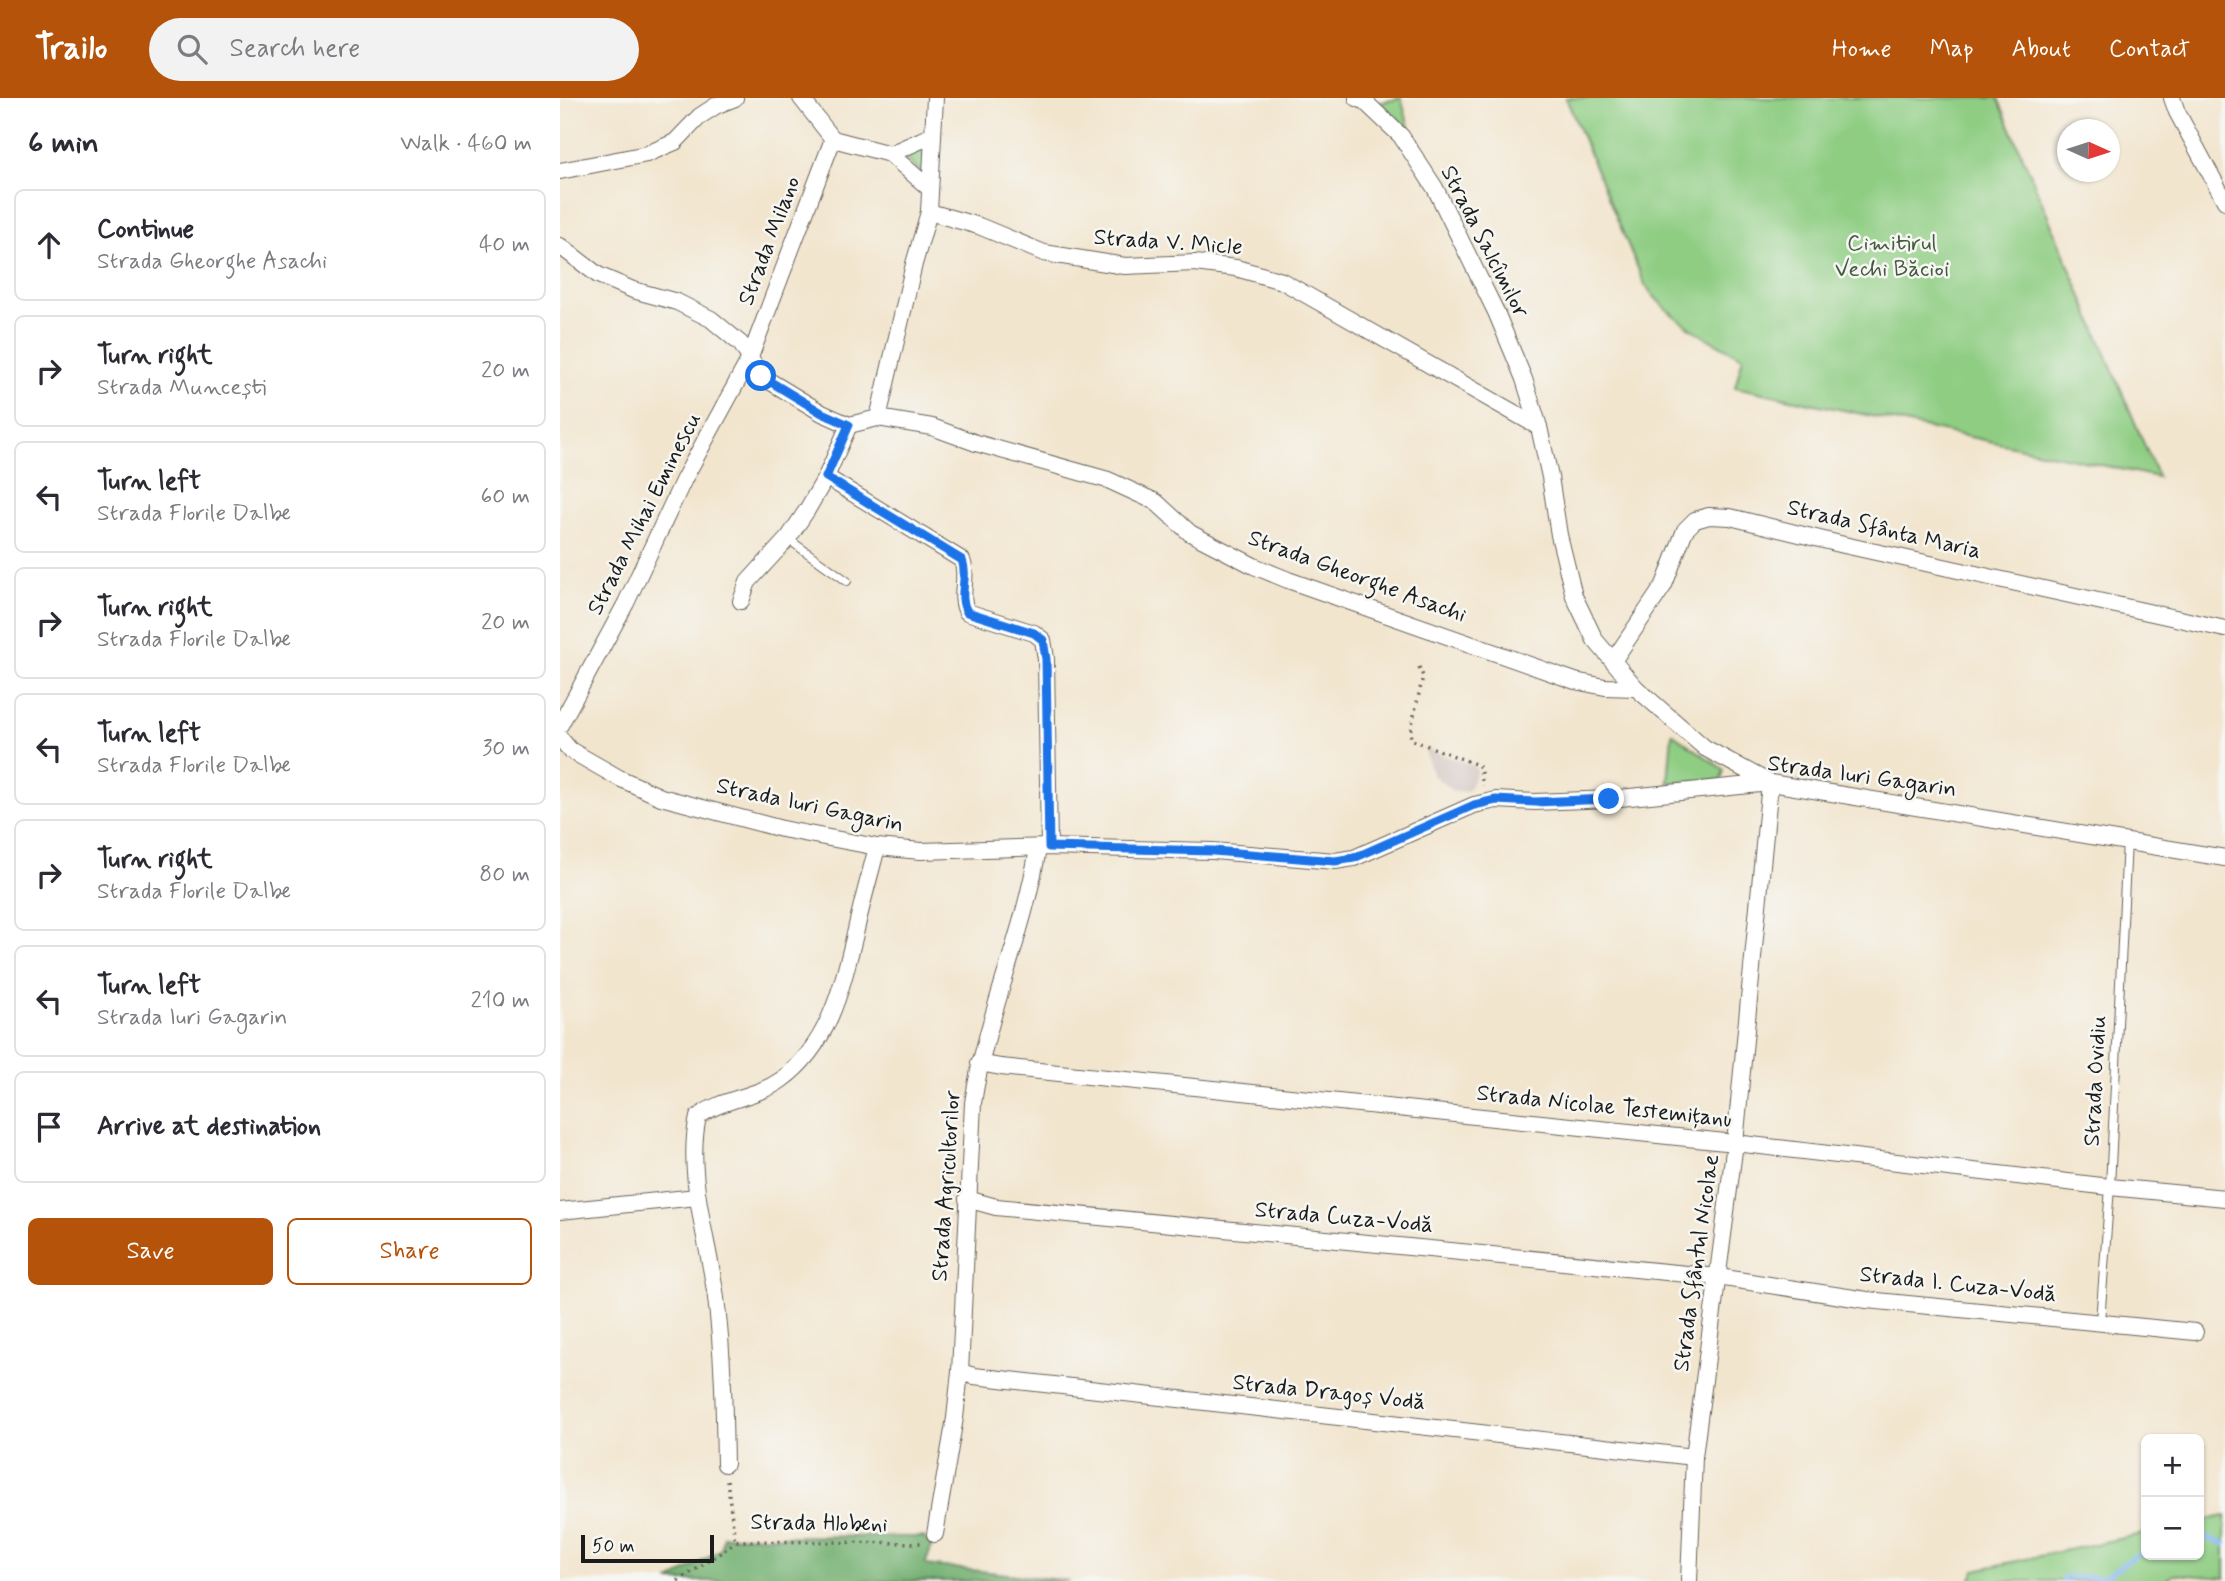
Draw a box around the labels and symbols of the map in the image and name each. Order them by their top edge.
north arrow [2057,119,2120,182]
street label: Strada Salcîmilor [1433,161,1535,323]
street label: Strada Milano [732,172,808,310]
street label: Strada V. Micle [1093,223,1243,263]
park label: Cimitirul Vechi Băcioi [1835,229,1949,285]
route start [745,360,776,391]
street label: Strada Mihai Eminescu [581,408,709,620]
street label: Strada Sfânta Maria [1784,493,1984,567]
street label: Strada Gheorghe Asachi [1243,524,1470,632]
street label: Strada Iuri Gagarin [1765,749,1958,807]
street label: Strada Iuri Gagarin [713,772,906,842]
route end [1593,783,1624,814]
street label: Strada Ovidiu [2078,1015,2114,1147]
street label: Strada Nicolae Testemițanu [1475,1079,1733,1135]
street label: Strada Agricultorilor [925,1089,969,1283]
street label: Strada Sfântul Nicolae [1667,1152,1727,1374]
street label: Strada Cuza-Vodă [1254,1195,1434,1241]
street label: Strada I. Cuza-Vodă [1858,1260,2058,1310]
street label: Strada Dragoș Vodă [1231,1368,1427,1418]
street label: Strada Hlobeni [750,1508,888,1540]
scale bar [581,1532,714,1564]

